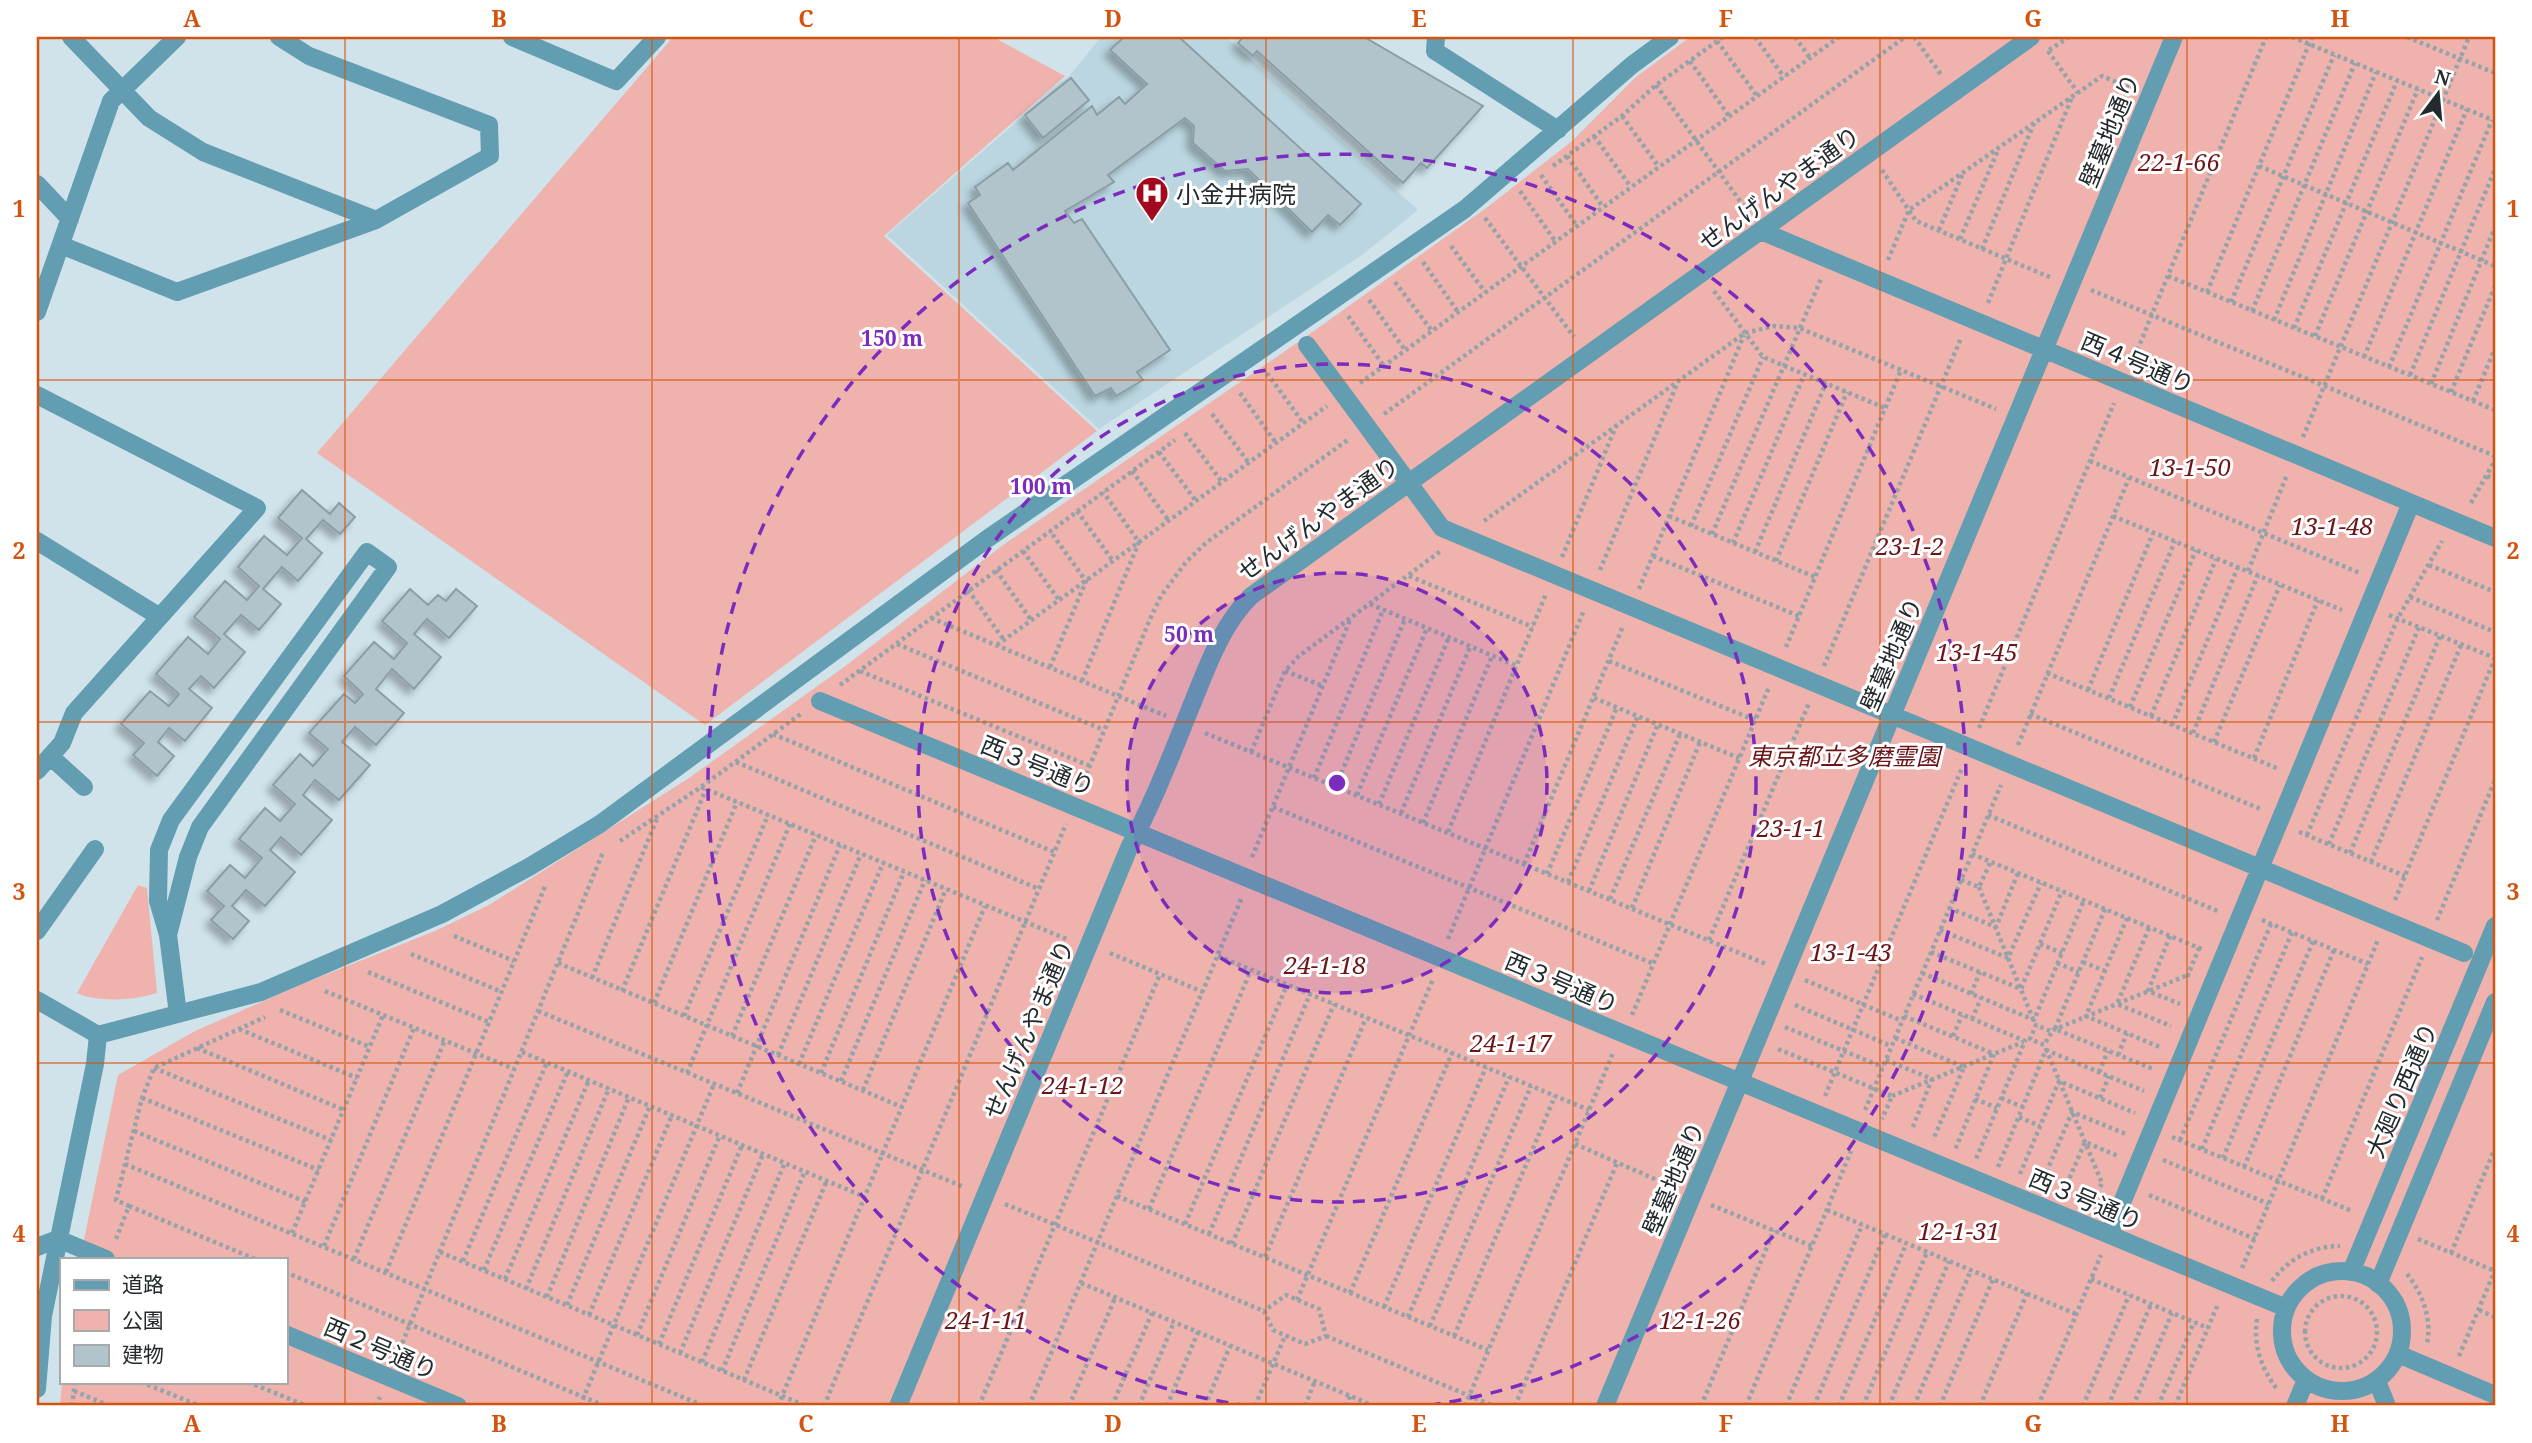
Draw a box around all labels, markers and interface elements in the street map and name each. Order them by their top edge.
text: A [183,2,201,34]
text: B [491,2,507,34]
text: C [798,2,814,34]
text: D [1104,2,1122,34]
text: E [1411,2,1427,34]
text: F [1719,2,1733,34]
text: G [2024,2,2042,34]
text: H [2331,2,2350,34]
north arrow [2402,60,2472,130]
text: N [2432,63,2453,92]
street label: 壁墓地通り [2071,68,2147,192]
street label: せんげんやま通り [1692,118,1866,258]
park label: 22-1-66 [2137,145,2221,178]
hospital icon: 小金井病院 [1133,174,1171,223]
place label: 小金井病院 [1176,177,1296,210]
text: 1 [13,192,26,224]
text: 1 [2507,192,2520,224]
street label: 西４号通り [2076,323,2200,401]
text: 150 m [861,324,923,352]
street label: せんげんやま通り [1231,448,1405,588]
park label: 13-1-50 [2149,450,2231,483]
text: 100 m [1010,472,1072,500]
park label: 13-1-48 [2291,509,2373,542]
park label: 23-1-2 [1875,529,1944,562]
text: 2 [13,534,26,566]
text: 2 [2507,534,2520,566]
street label: 壁墓地通り [1852,592,1930,716]
text: 50 m [1164,620,1214,648]
park label: 13-1-45 [1936,635,2018,668]
street label: 西３号通り [976,727,1100,803]
park label: 東京都立多磨霊園 [1748,739,1943,772]
centre of rings [1325,771,1349,795]
park label: 23-1-1 [1756,811,1825,844]
text: 3 [13,875,26,907]
text: 3 [2507,875,2520,907]
street label: せんげんやま通り [975,934,1081,1124]
park label: 13-1-43 [1810,935,1892,968]
street label: 西３号通り [1500,943,1624,1021]
park label: 24-1-18 [1283,948,1366,981]
street label: 大廻り西通り [2358,1017,2444,1163]
park label: 24-1-17 [1469,1026,1553,1059]
park label: 24-1-12 [1041,1068,1124,1101]
street label: 壁墓地通り [1634,1116,1712,1240]
street label: 西３号通り [2024,1160,2148,1238]
park label: 12-1-31 [1918,1214,2000,1247]
text: 4 [13,1217,26,1249]
text: 4 [2507,1217,2520,1249]
legend [60,1258,287,1384]
text: 道路 [122,1270,164,1298]
park label: 24-1-11 [944,1303,1027,1336]
park label: 12-1-26 [1659,1303,1742,1336]
text: 公園 [122,1306,164,1334]
street label: 西２号通り [319,1309,443,1387]
text: 建物 [122,1340,164,1368]
text: A [183,1407,201,1439]
text: B [491,1407,507,1439]
text: C [798,1407,814,1439]
text: D [1104,1407,1122,1439]
text: E [1411,1407,1427,1439]
text: F [1719,1407,1733,1439]
text: G [2024,1407,2042,1439]
text: H [2331,1407,2350,1439]

